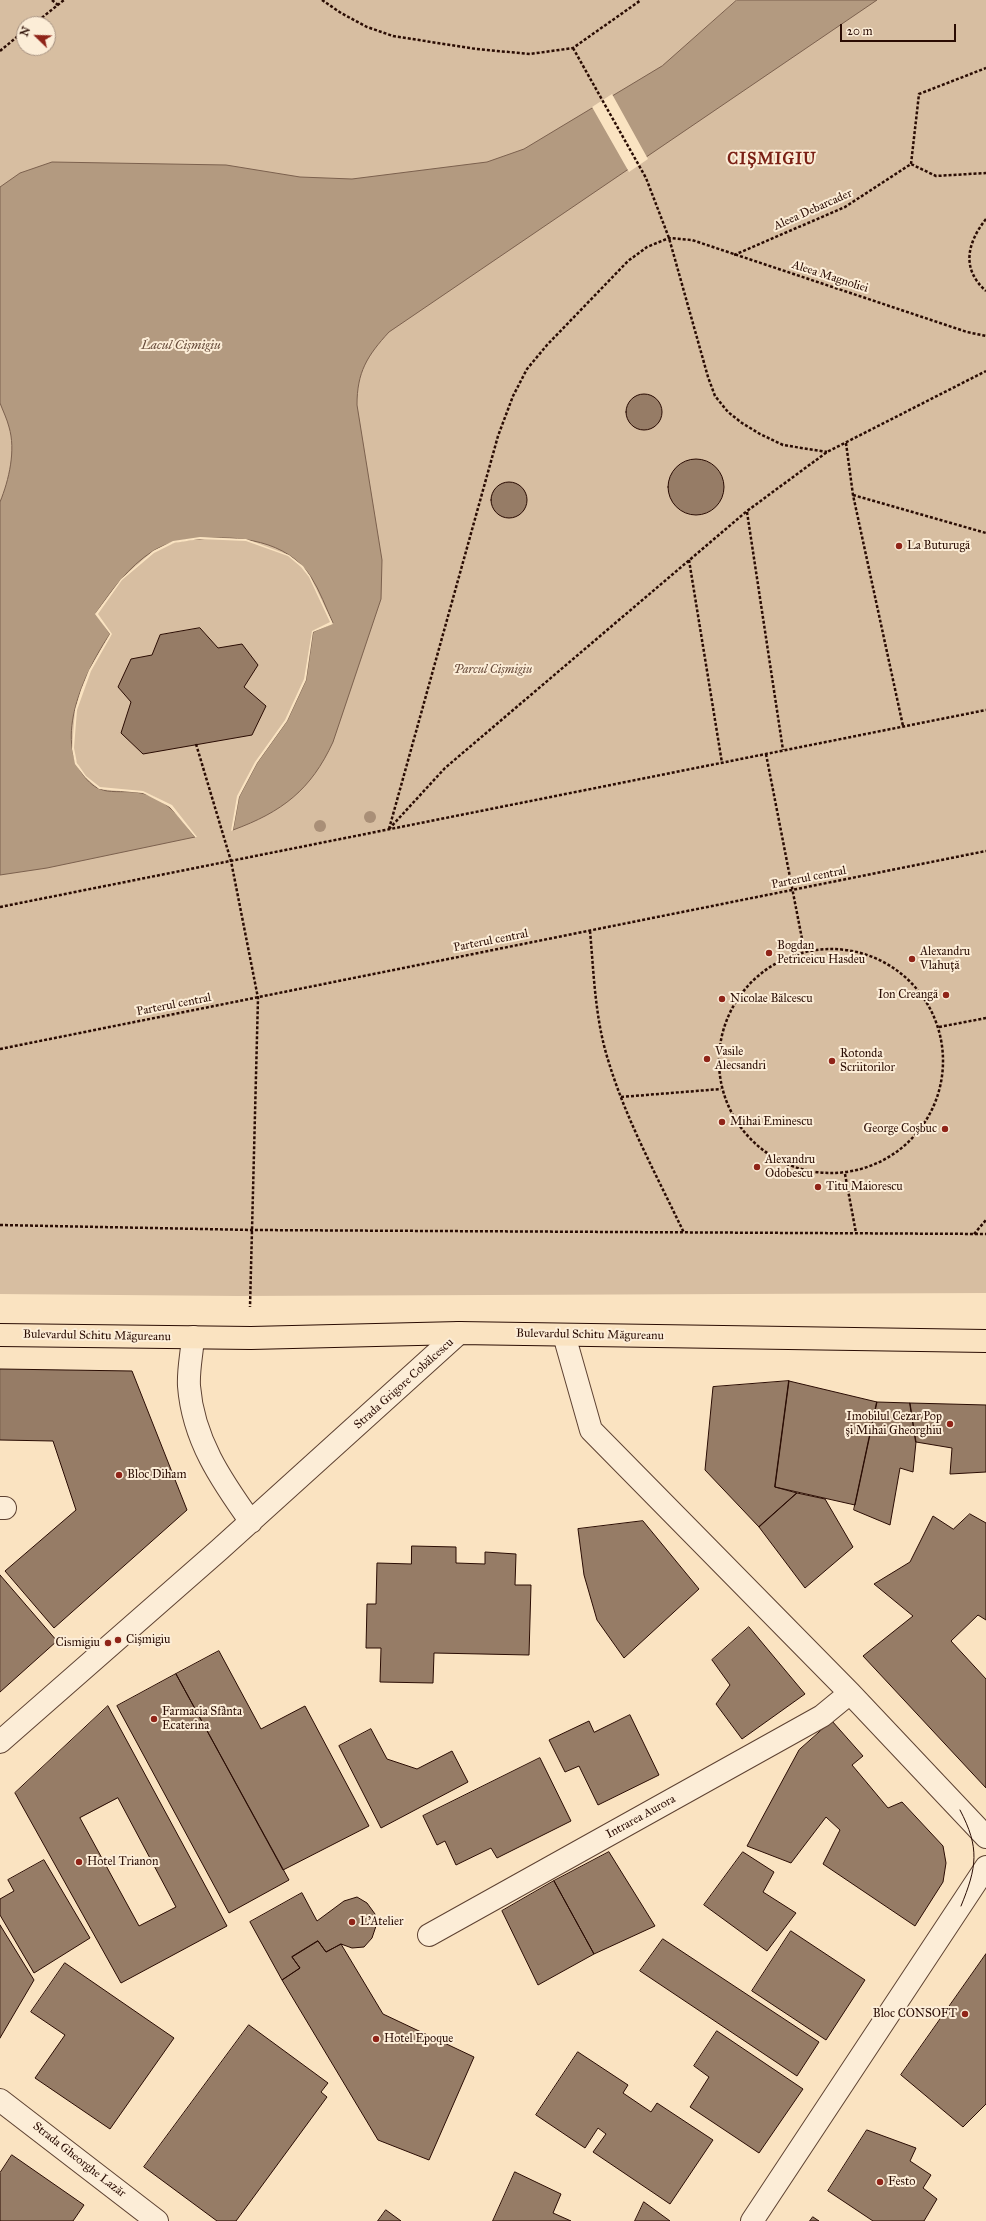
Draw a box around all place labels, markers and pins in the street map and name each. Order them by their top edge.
place label: La Buturugă [907,539,970,553]
marker: La Buturugă [894,541,904,551]
place label: Bogdan Petriceicu Hasdeu [777,939,865,967]
place label: Alexandru Vlahuță [920,945,970,973]
marker: Bogdan Petriceicu Hasdeu [764,948,774,958]
marker: Alexandru Vlahuță [907,954,917,964]
place label: Ion Creangă [878,988,938,1002]
marker: Ion Creangă [941,990,951,1000]
place label: Nicolae Bălcescu [730,992,813,1006]
marker: Nicolae Bălcescu [717,994,727,1004]
place label: Vasile Alecsandri [715,1045,766,1073]
place label: Rotonda Scriitorilor [840,1047,895,1075]
marker: Vasile Alecsandri [702,1054,712,1064]
marker: Rotonda Scriitorilor [827,1056,837,1066]
place label: Mihai Eminescu [730,1115,813,1129]
marker: Mihai Eminescu [717,1117,727,1127]
place label: George Coșbuc [864,1122,937,1136]
marker: George Coșbuc [940,1124,950,1134]
place label: Alexandru Odobescu [765,1153,815,1181]
marker: Alexandru Odobescu [752,1162,762,1172]
place label: Titu Maiorescu [826,1180,903,1194]
marker: Titu Maiorescu [813,1182,823,1192]
place label: Imobilul Cezar Pop şi Mihai Gheorghiu [846,1410,942,1438]
marker: Imobilul Cezar Pop şi Mihai Gheorghiu [945,1419,955,1429]
place label: Bloc Diham [127,1468,187,1482]
marker: Bloc Diham [114,1470,124,1480]
place label: Cișmigiu [126,1633,170,1647]
marker: Cișmigiu [113,1635,123,1645]
place label: Cismigiu [56,1636,100,1650]
marker: Cismigiu [103,1638,113,1648]
place label: Farmacia Sfânta Ecaterina [162,1705,242,1733]
marker: Farmacia Sfânta Ecaterina [149,1714,159,1724]
place label: Hotel Trianon [87,1855,158,1869]
marker: Hotel Trianon [74,1857,84,1867]
place label: L’Atelier [360,1915,404,1929]
marker: L’Atelier [347,1917,357,1927]
place label: Bloc CONSOFT [873,2007,957,2021]
marker: Bloc CONSOFT [960,2009,970,2019]
place label: Hotel Epoque [384,2032,453,2046]
marker: Hotel Epoque [371,2034,381,2044]
place label: Festo [888,2175,915,2189]
marker: Festo [875,2177,885,2187]

